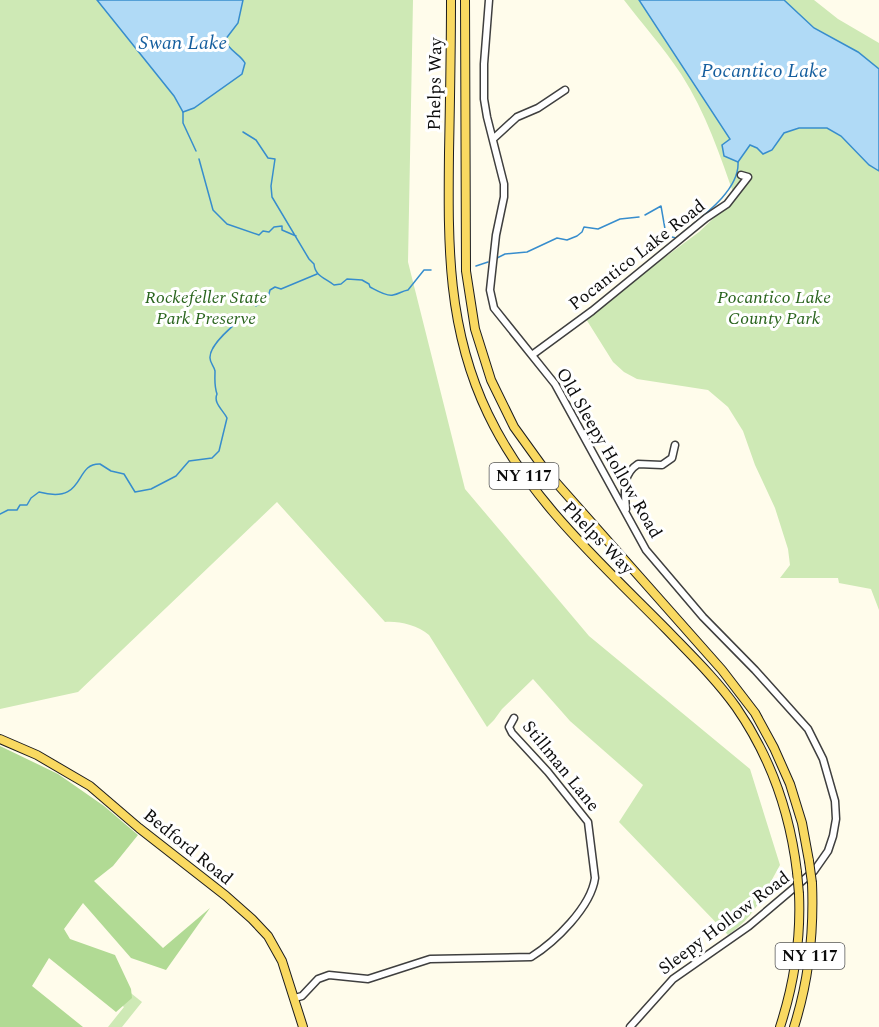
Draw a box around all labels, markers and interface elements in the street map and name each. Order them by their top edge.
water label: Swan Lake [139,28,227,58]
street label: Phelps Way [421,36,449,131]
water label: Pocantico Lake [701,56,827,86]
street label: Pocantico Lake Road [563,193,711,317]
park label: Rockefeller State Park Preserve [145,284,267,332]
park label: Pocantico Lake County Park [717,284,831,332]
street label: Old Sleepy Hollow Road [549,363,669,543]
road number: NY 117 [490,463,558,489]
street label: Phelps Way [556,495,641,582]
street label: Stillman Lane [516,714,606,818]
street label: Bedford Road [137,802,239,892]
street label: Sleepy Hollow Road [652,864,796,982]
road number: NY 117 [776,943,844,969]

